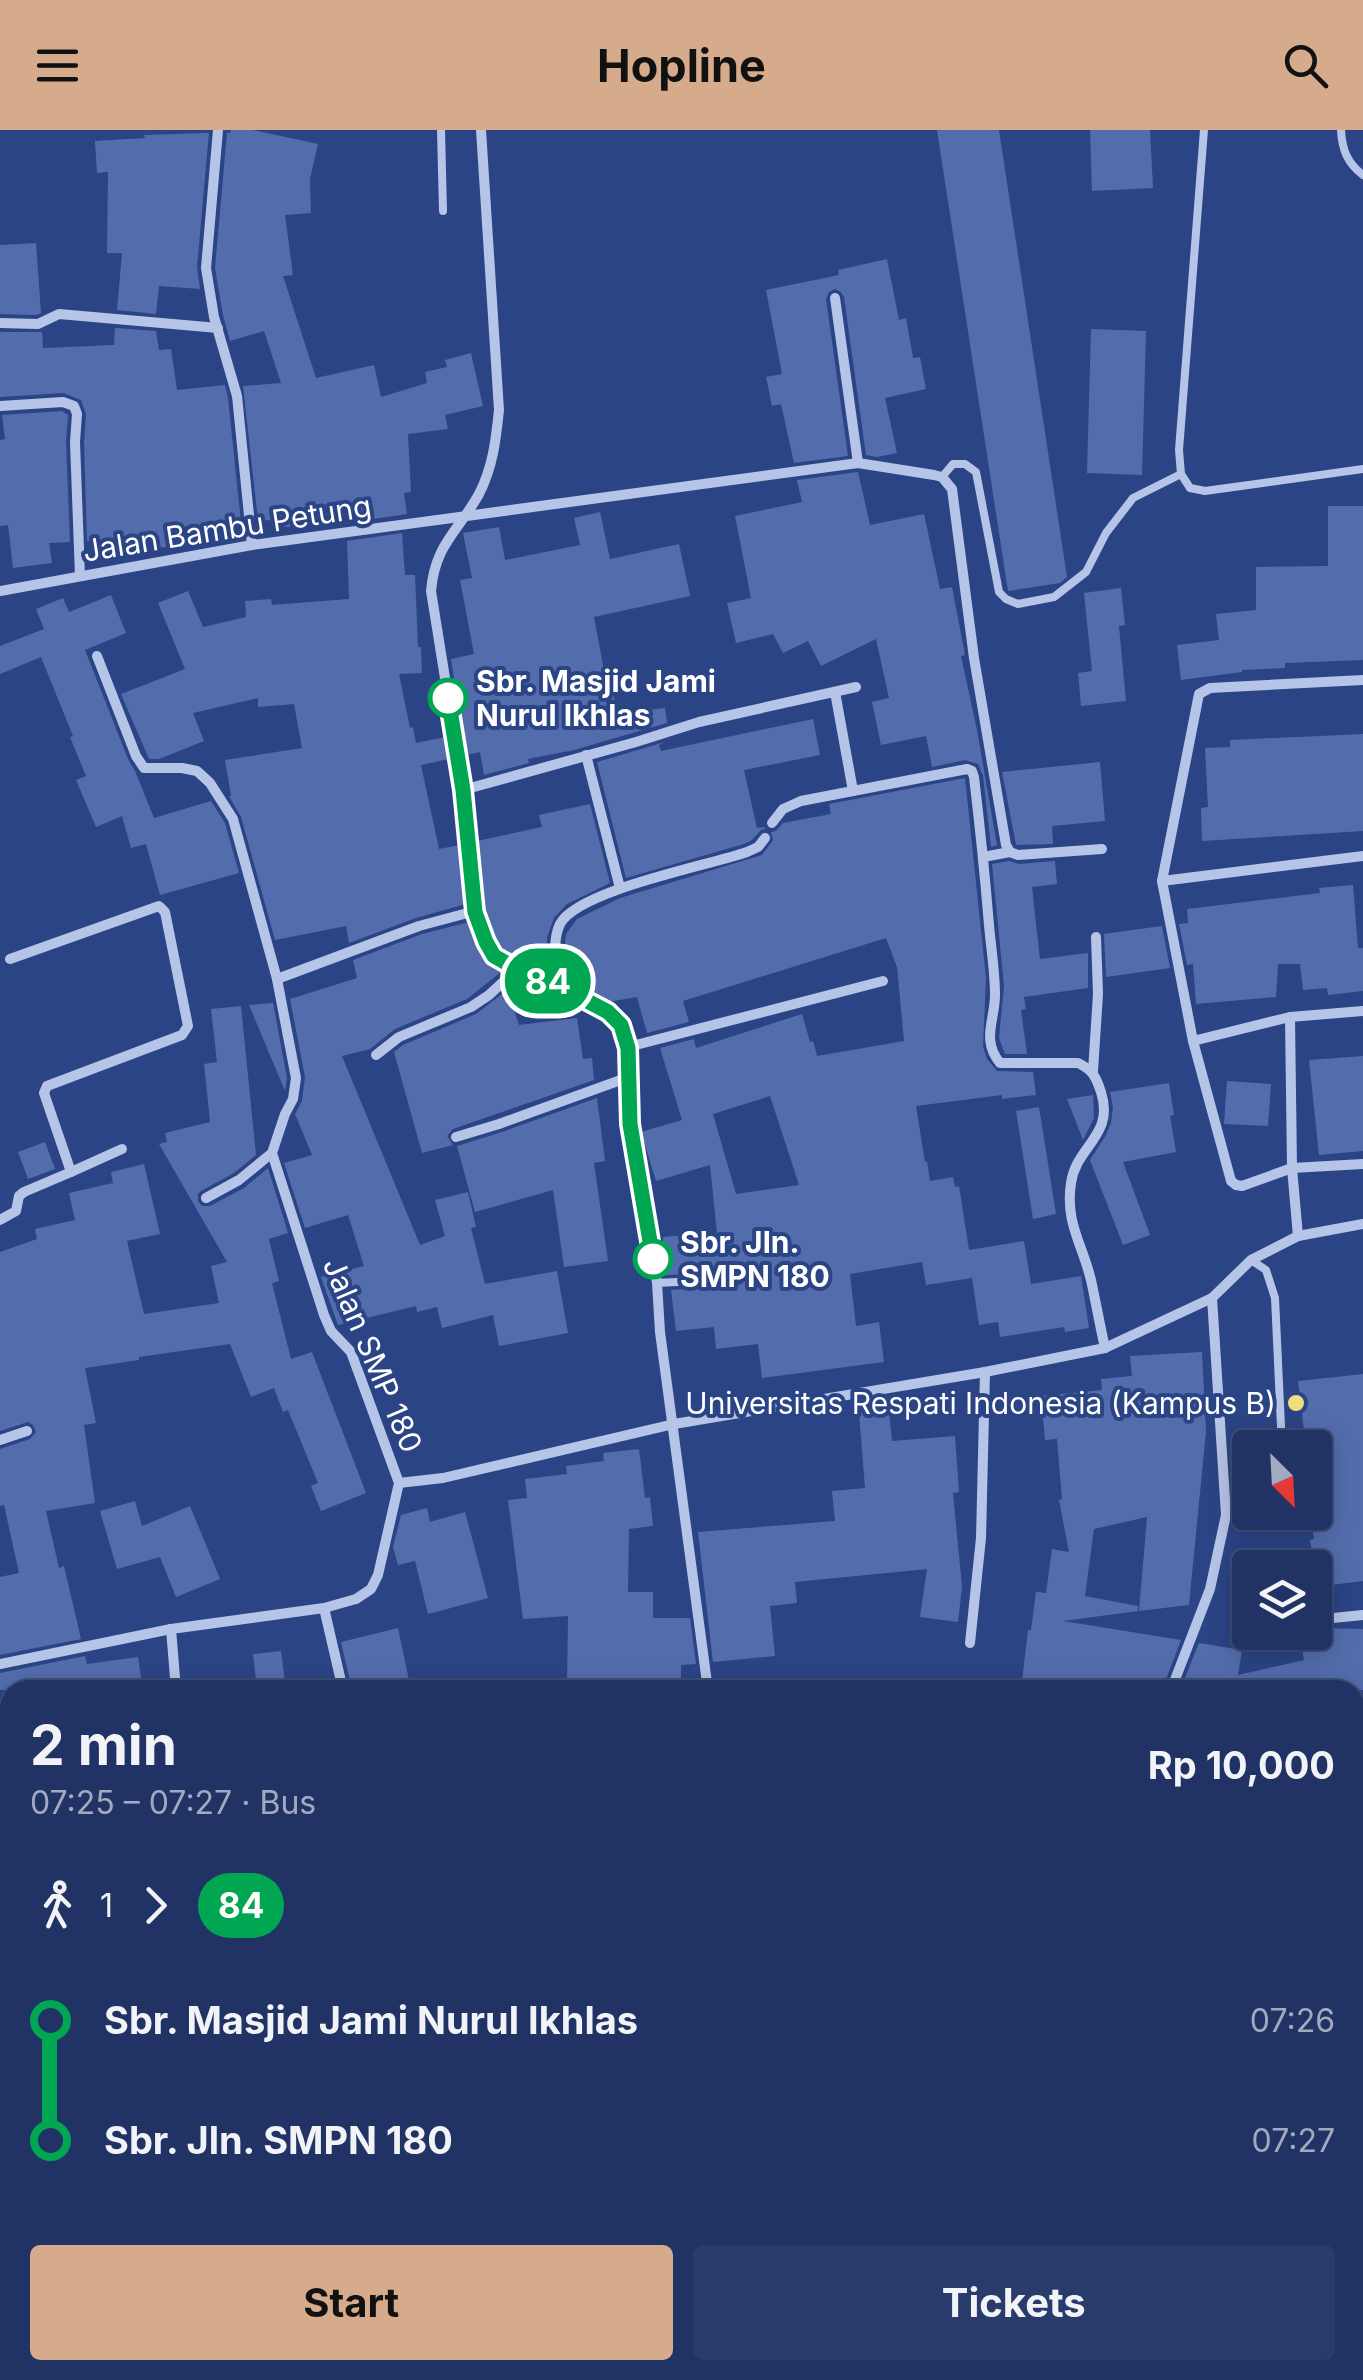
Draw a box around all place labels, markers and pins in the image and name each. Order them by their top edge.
place label: Sbr. Masjid Jami Nurul Ikhlas [476,663,716,733]
marker: Sbr. Masjid Jami Nurul Ikhlas [429,679,467,717]
place label: Sbr. Jln. SMPN 180 [680,1224,830,1294]
marker: Sbr. Jln. SMPN 180 [634,1240,672,1278]
place label: Universitas Respati Indonesia (Kampus B) [685,1385,1276,1421]
marker: Universitas Respati Indonesia (Kampus B) [1285,1392,1307,1414]

